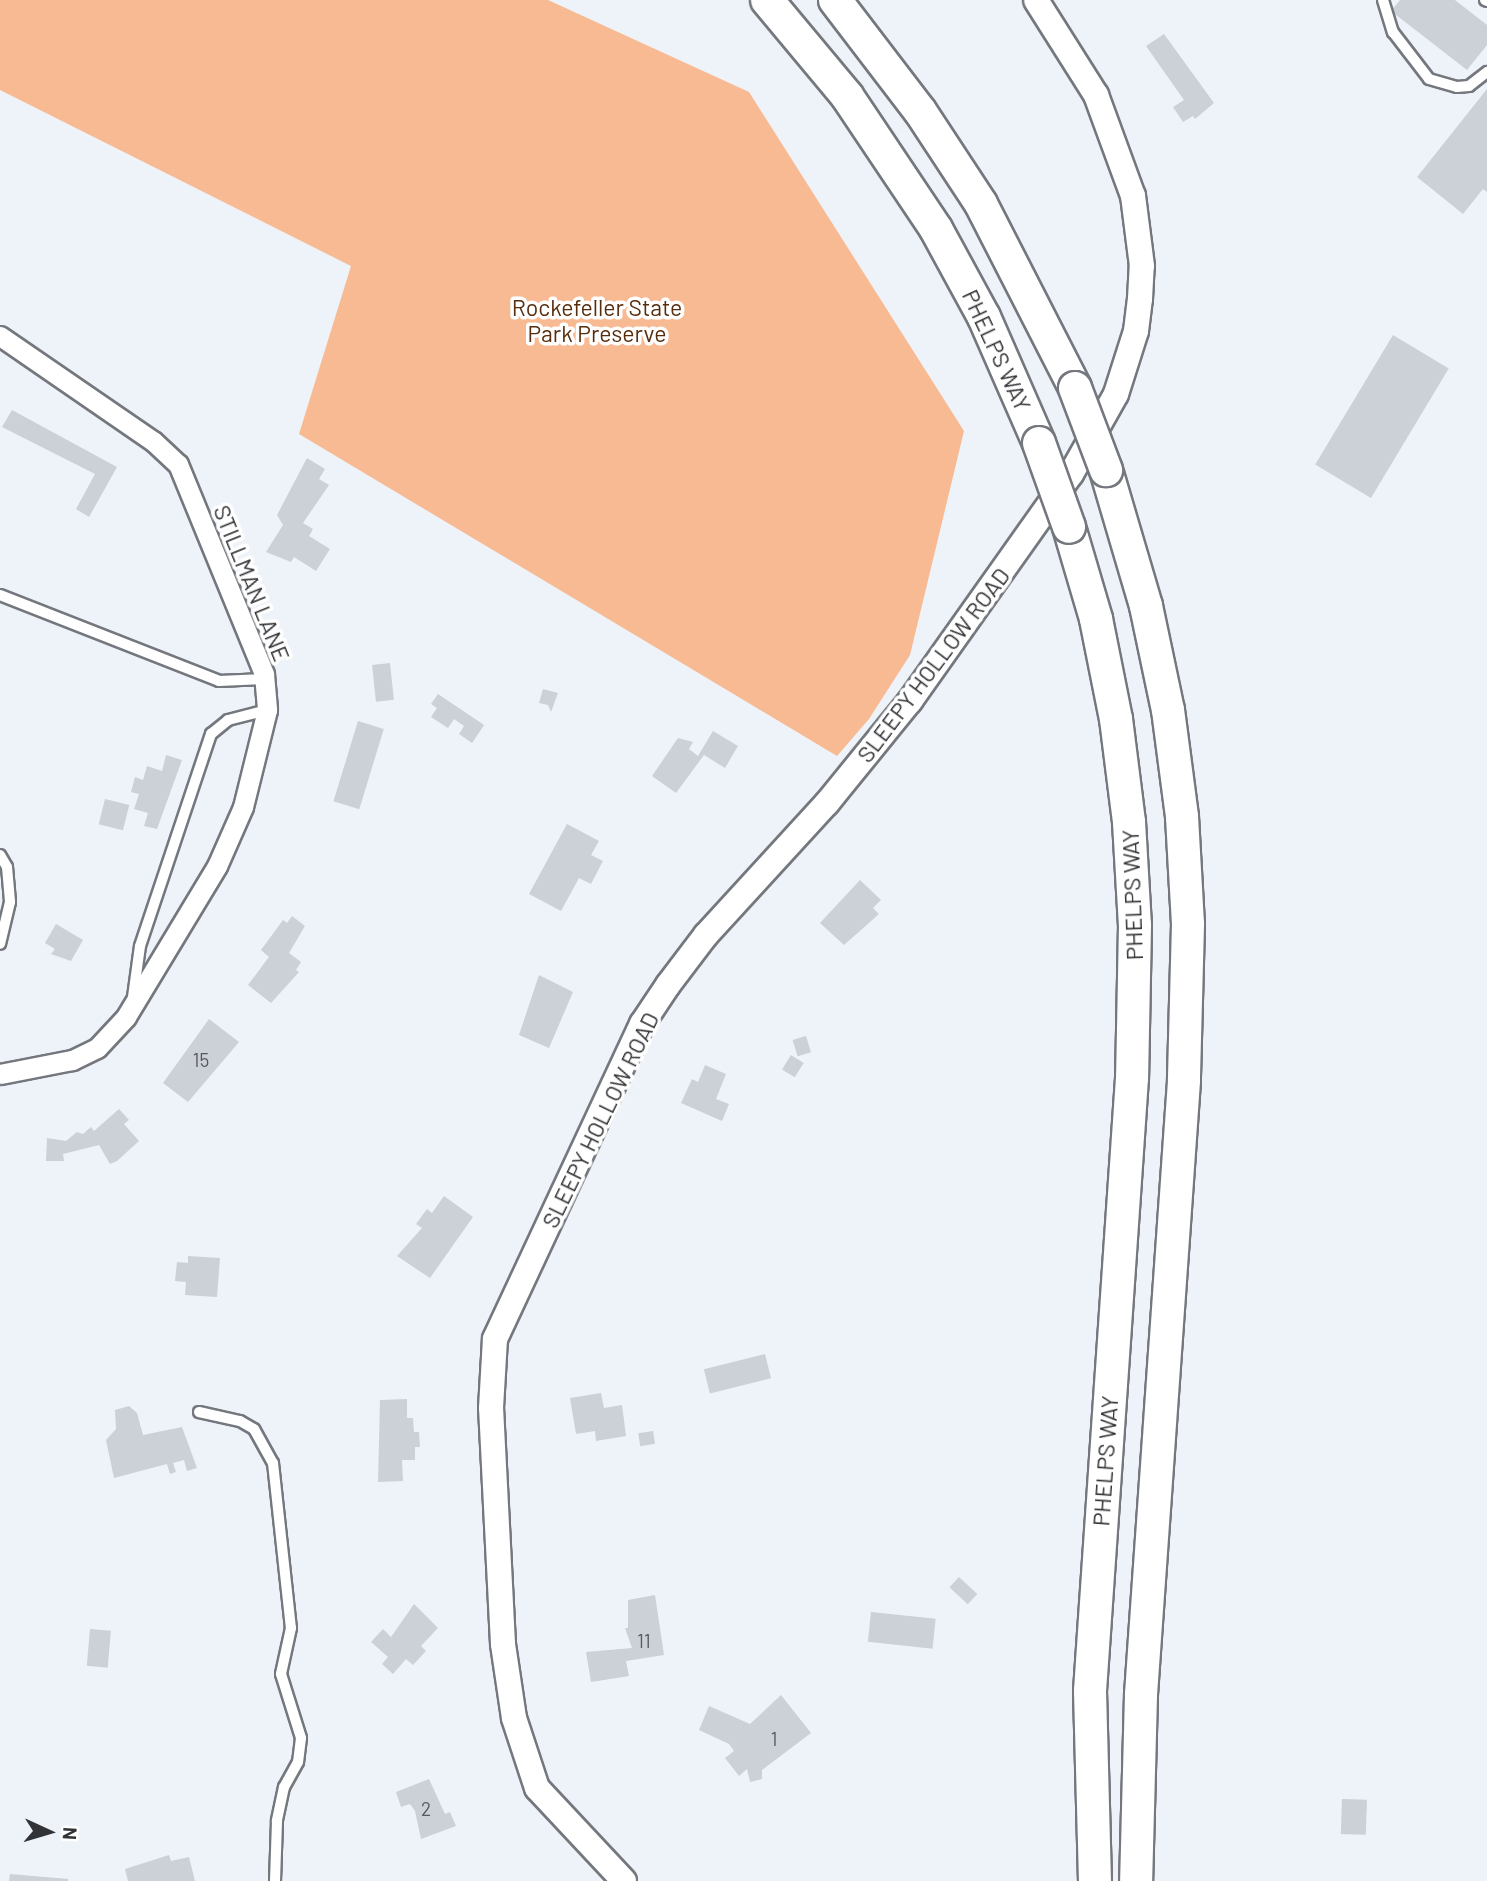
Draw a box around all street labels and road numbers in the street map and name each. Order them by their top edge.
street label: PHELPS WAY [957,285,1037,415]
street label: STILLMAN LANE [208,501,296,665]
street label: SLEEPY HOLLOW ROAD [851,562,1015,768]
street label: PHELPS WAY [1116,829,1148,961]
street label: SLEEPY HOLLOW ROAD [536,1008,664,1232]
street label: PHELPS WAY [1087,1395,1123,1527]

